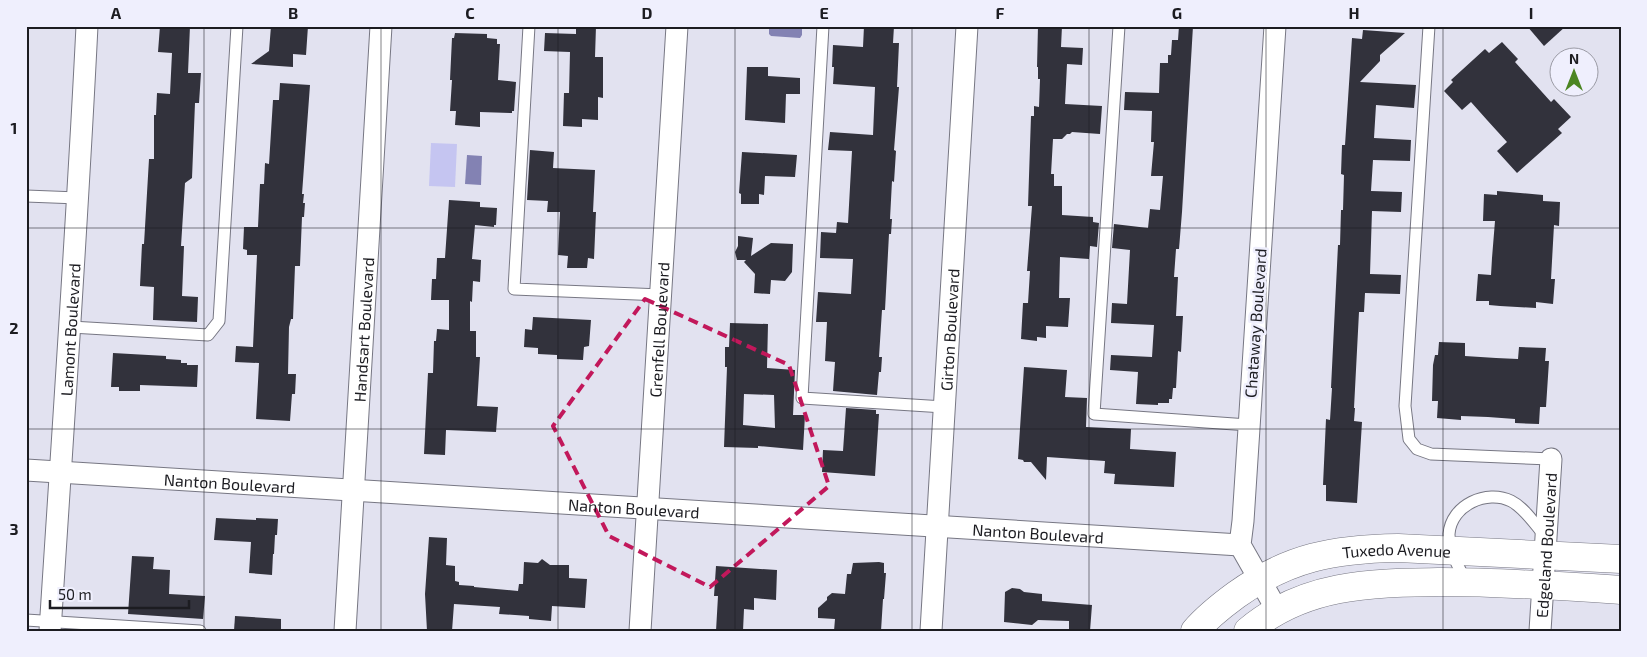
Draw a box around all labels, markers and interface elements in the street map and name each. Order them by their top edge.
text: A [111,3,122,22]
text: B [288,3,298,22]
text: C [465,3,475,22]
text: D [642,3,653,22]
text: E [819,3,829,22]
text: F [996,3,1005,22]
text: G [1172,3,1182,22]
text: H [1348,3,1360,22]
text: I [1529,3,1533,22]
north arrow [1550,48,1600,98]
text: N [1569,50,1579,67]
text: 1 [11,118,17,137]
street label: Chataway Boulevard [1240,248,1270,398]
street label: Handsart Boulevard [349,257,377,403]
street label: Grenfell Boulevard [645,261,672,398]
street label: Lamont Boulevard [56,263,83,397]
street label: Girton Boulevard [936,268,962,391]
text: 2 [9,318,19,337]
street label: Nanton Boulevard [163,469,296,496]
street label: Edgeland Boulevard [1531,472,1560,618]
street label: Nanton Boulevard [568,494,700,521]
text: 3 [9,519,19,538]
street label: Nanton Boulevard [972,519,1104,546]
street label: Tuxedo Avenue [1341,538,1451,561]
scale bar [50,577,189,609]
text: 50 m [58,585,92,603]

